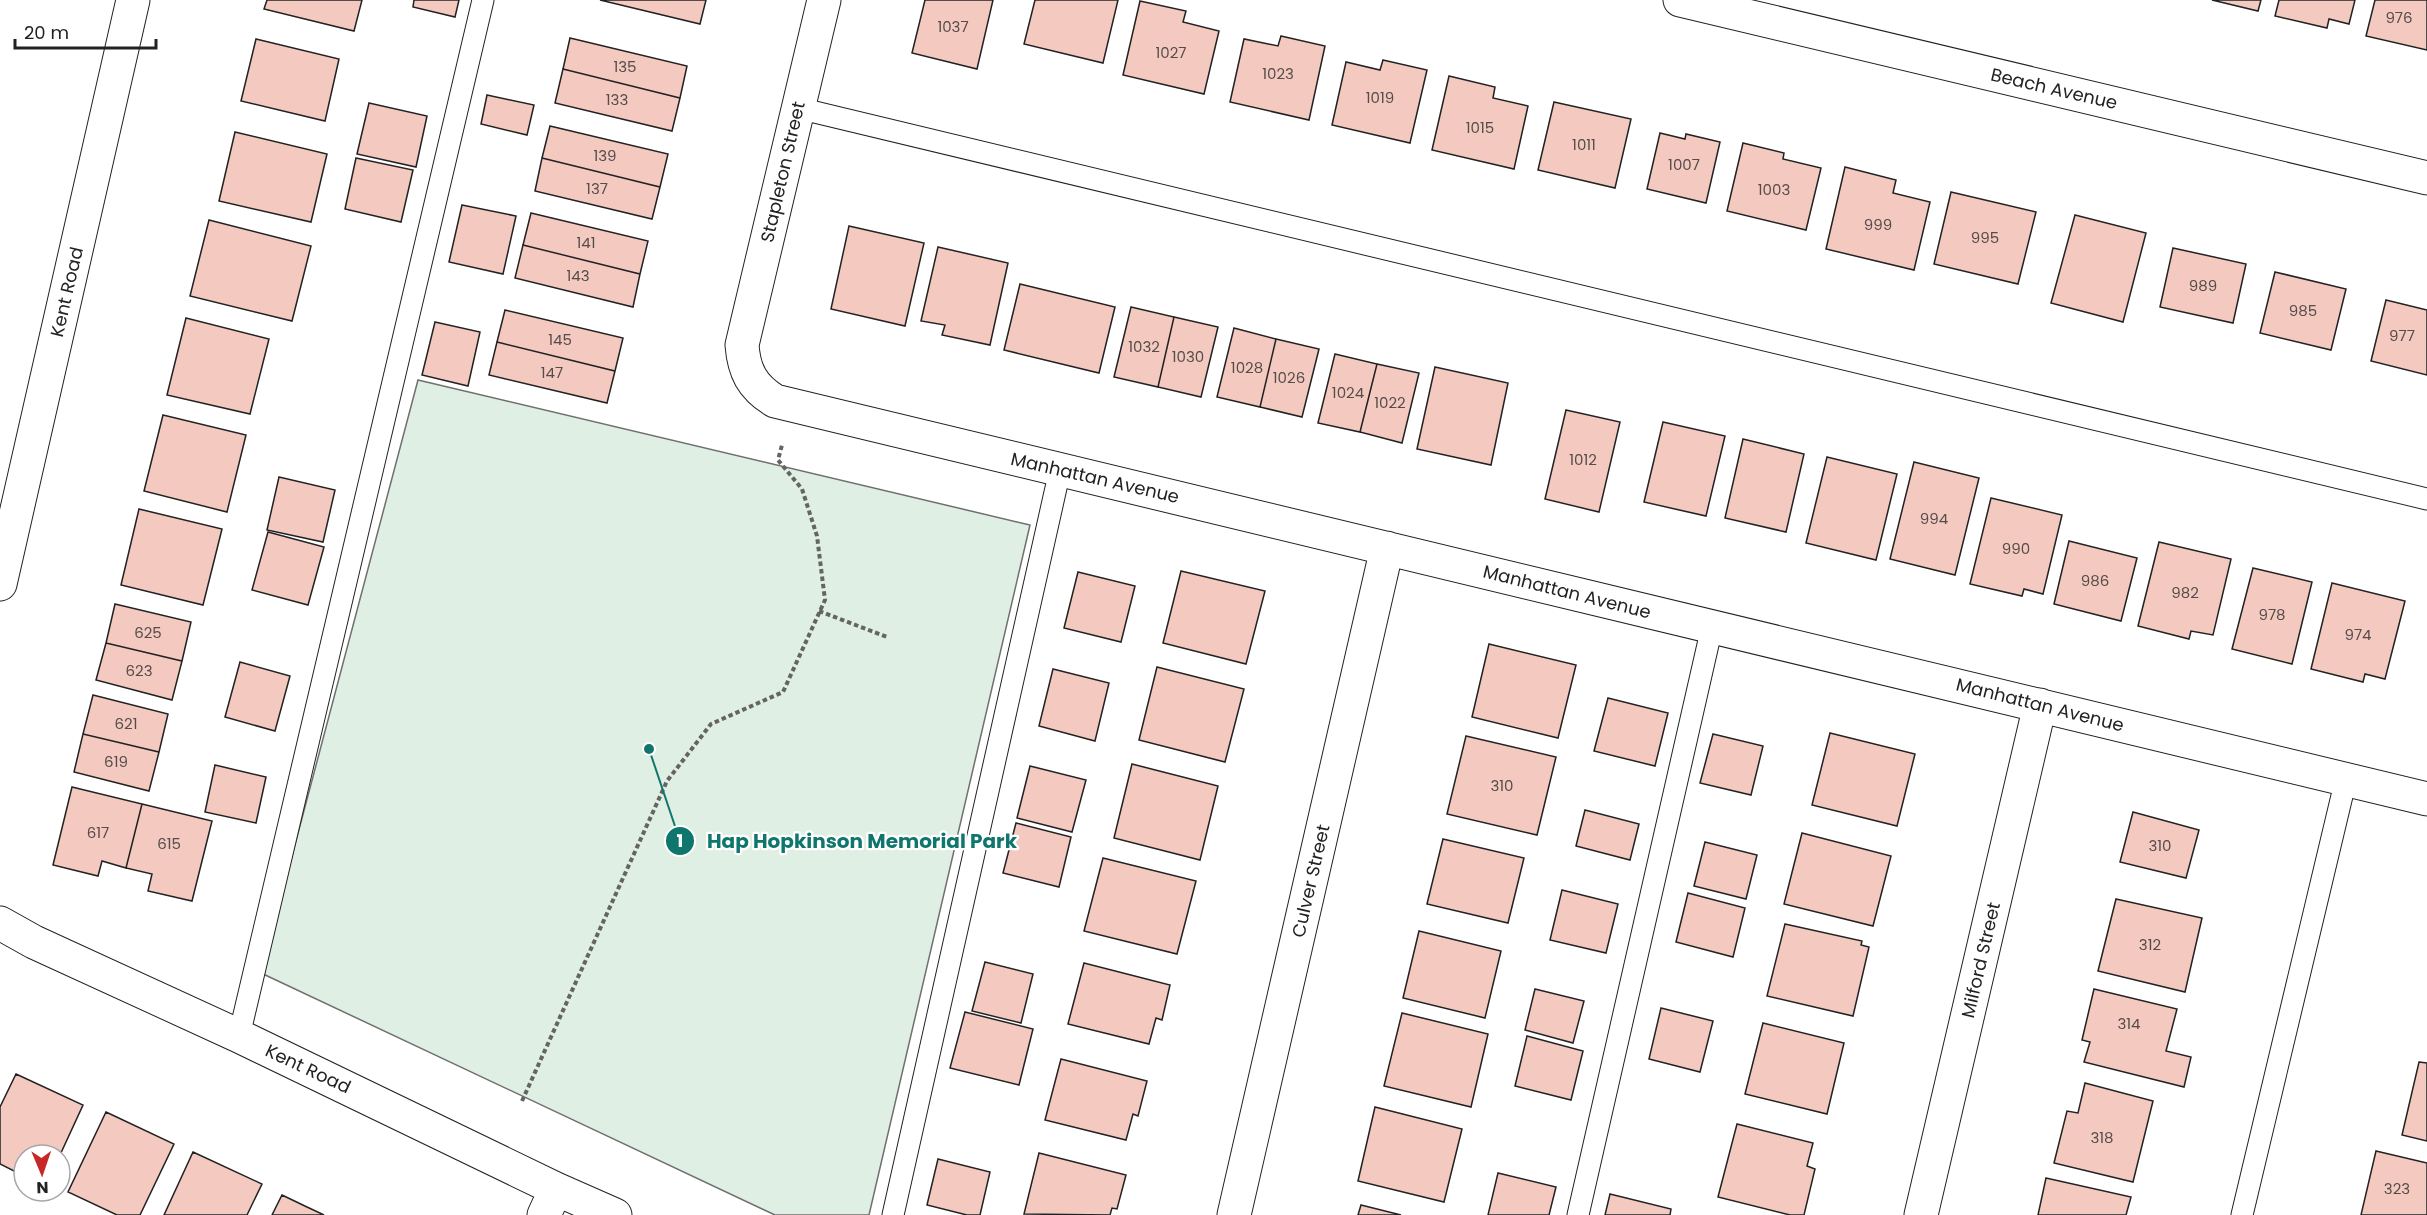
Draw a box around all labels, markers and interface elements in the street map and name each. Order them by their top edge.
house number: 976 [2385,7,2413,28]
scale bar [15,12,156,50]
house number: 1037 [937,16,969,37]
text: 20 m [24,20,69,45]
house number: 1027 [1155,42,1187,63]
house number: 135 [613,56,637,77]
street label: Beach Avenue [1988,62,2120,115]
house number: 1023 [1262,63,1294,84]
house number: 1019 [1366,87,1394,108]
house number: 133 [606,89,628,110]
street label: Stapleton Street [754,99,811,245]
house number: 1015 [1466,117,1494,138]
house number: 1011 [1572,134,1596,155]
house number: 139 [593,145,617,166]
house number: 1007 [1668,154,1700,175]
house number: 137 [586,178,608,199]
house number: 1003 [1758,179,1790,200]
house number: 999 [1864,214,1892,235]
house number: 995 [1971,227,1999,248]
house number: 141 [576,232,596,253]
street label: Kent Road [44,244,89,339]
house number: 143 [566,265,590,286]
house number: 989 [2189,275,2217,296]
house number: 985 [2289,300,2317,321]
house number: 977 [2389,325,2415,346]
house number: 145 [548,329,572,350]
house number: 1032 [1128,336,1160,357]
house number: 1030 [1172,346,1204,367]
house number: 1028 [1231,357,1263,378]
house number: 147 [541,362,563,383]
house number: 1026 [1273,367,1305,388]
house number: 1024 [1332,382,1364,403]
house number: 1022 [1374,392,1406,413]
street label: Manhattan Avenue [1008,446,1182,509]
house number: 1012 [1569,449,1597,470]
house number: 994 [1920,508,1948,529]
house number: 990 [2002,538,2030,559]
street label: Manhattan Avenue [1481,559,1654,624]
house number: 986 [2081,570,2109,591]
house number: 982 [2171,582,2199,603]
house number: 978 [2258,604,2286,625]
house number: 625 [134,622,162,643]
house number: 974 [2344,624,2372,645]
house number: 623 [126,660,153,681]
street label: Manhattan Avenue [1954,672,2127,737]
house number: 621 [115,713,137,734]
house number: 619 [104,751,128,772]
house number: 310 [1490,775,1514,796]
house number: 617 [87,822,109,843]
callout: Hap Hopkinson Memorial Park [665,822,1029,860]
street label: Culver Street [1285,822,1336,940]
text: Hap Hopkinson Memorial Park [707,827,1018,855]
text: 1 [677,828,683,853]
house number: 615 [157,833,181,854]
house number: 310 [2148,835,2172,856]
street label: Milford Street [1955,899,2006,1020]
house number: 312 [2139,934,2161,955]
house number: 314 [2117,1013,2141,1034]
street label: Kent Road [261,1038,355,1099]
house number: 318 [2090,1127,2114,1148]
north arrow [12,1143,72,1203]
text: N [36,1176,49,1199]
house number: 323 [2384,1178,2410,1199]

